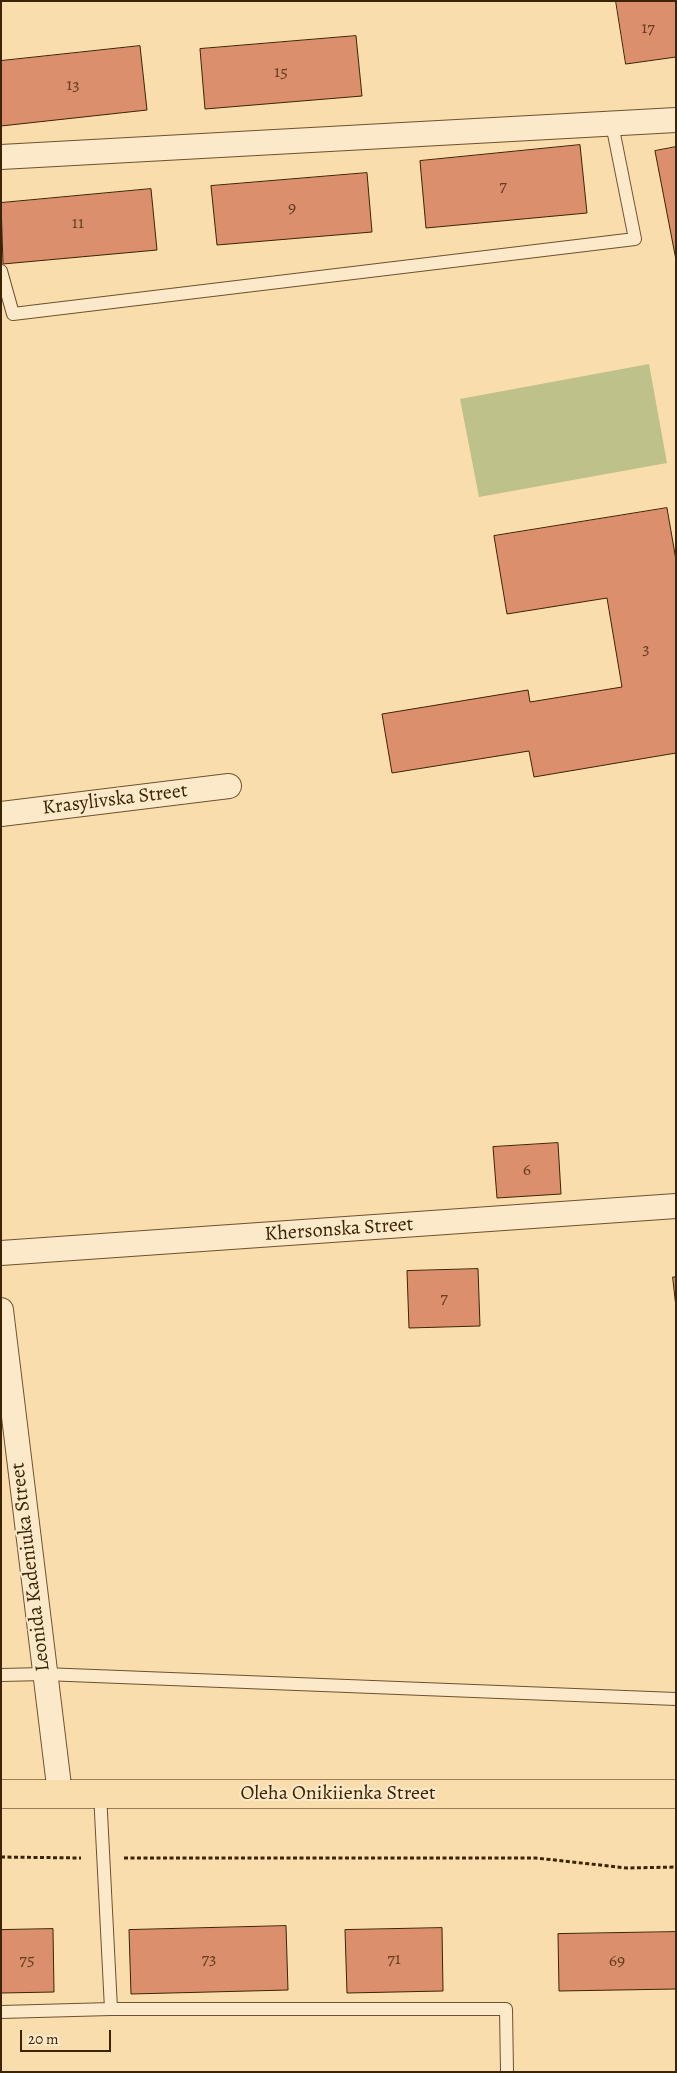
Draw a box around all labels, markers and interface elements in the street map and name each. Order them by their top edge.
house number: 17 [641,18,655,40]
house number: 15 [274,62,288,84]
house number: 13 [66,75,80,97]
house number: 7 [499,176,507,198]
house number: 9 [288,198,296,220]
house number: 11 [72,213,84,235]
house number: 3 [642,639,650,661]
street label: Krasylivska Street [41,779,189,821]
house number: 6 [523,1160,531,1182]
street label: Khersonska Street [264,1213,414,1247]
house number: 7 [440,1288,448,1310]
street label: Leonida Kadeniuka Street [6,1461,56,1673]
street label: Oleha Onikiienka Street [240,1782,436,1806]
house number: 73 [201,1949,217,1971]
house number: 71 [387,1949,401,1971]
house number: 75 [19,1950,35,1972]
house number: 69 [609,1951,625,1973]
scale bar [22,2020,114,2052]
text: 20 m [28,2029,59,2049]

